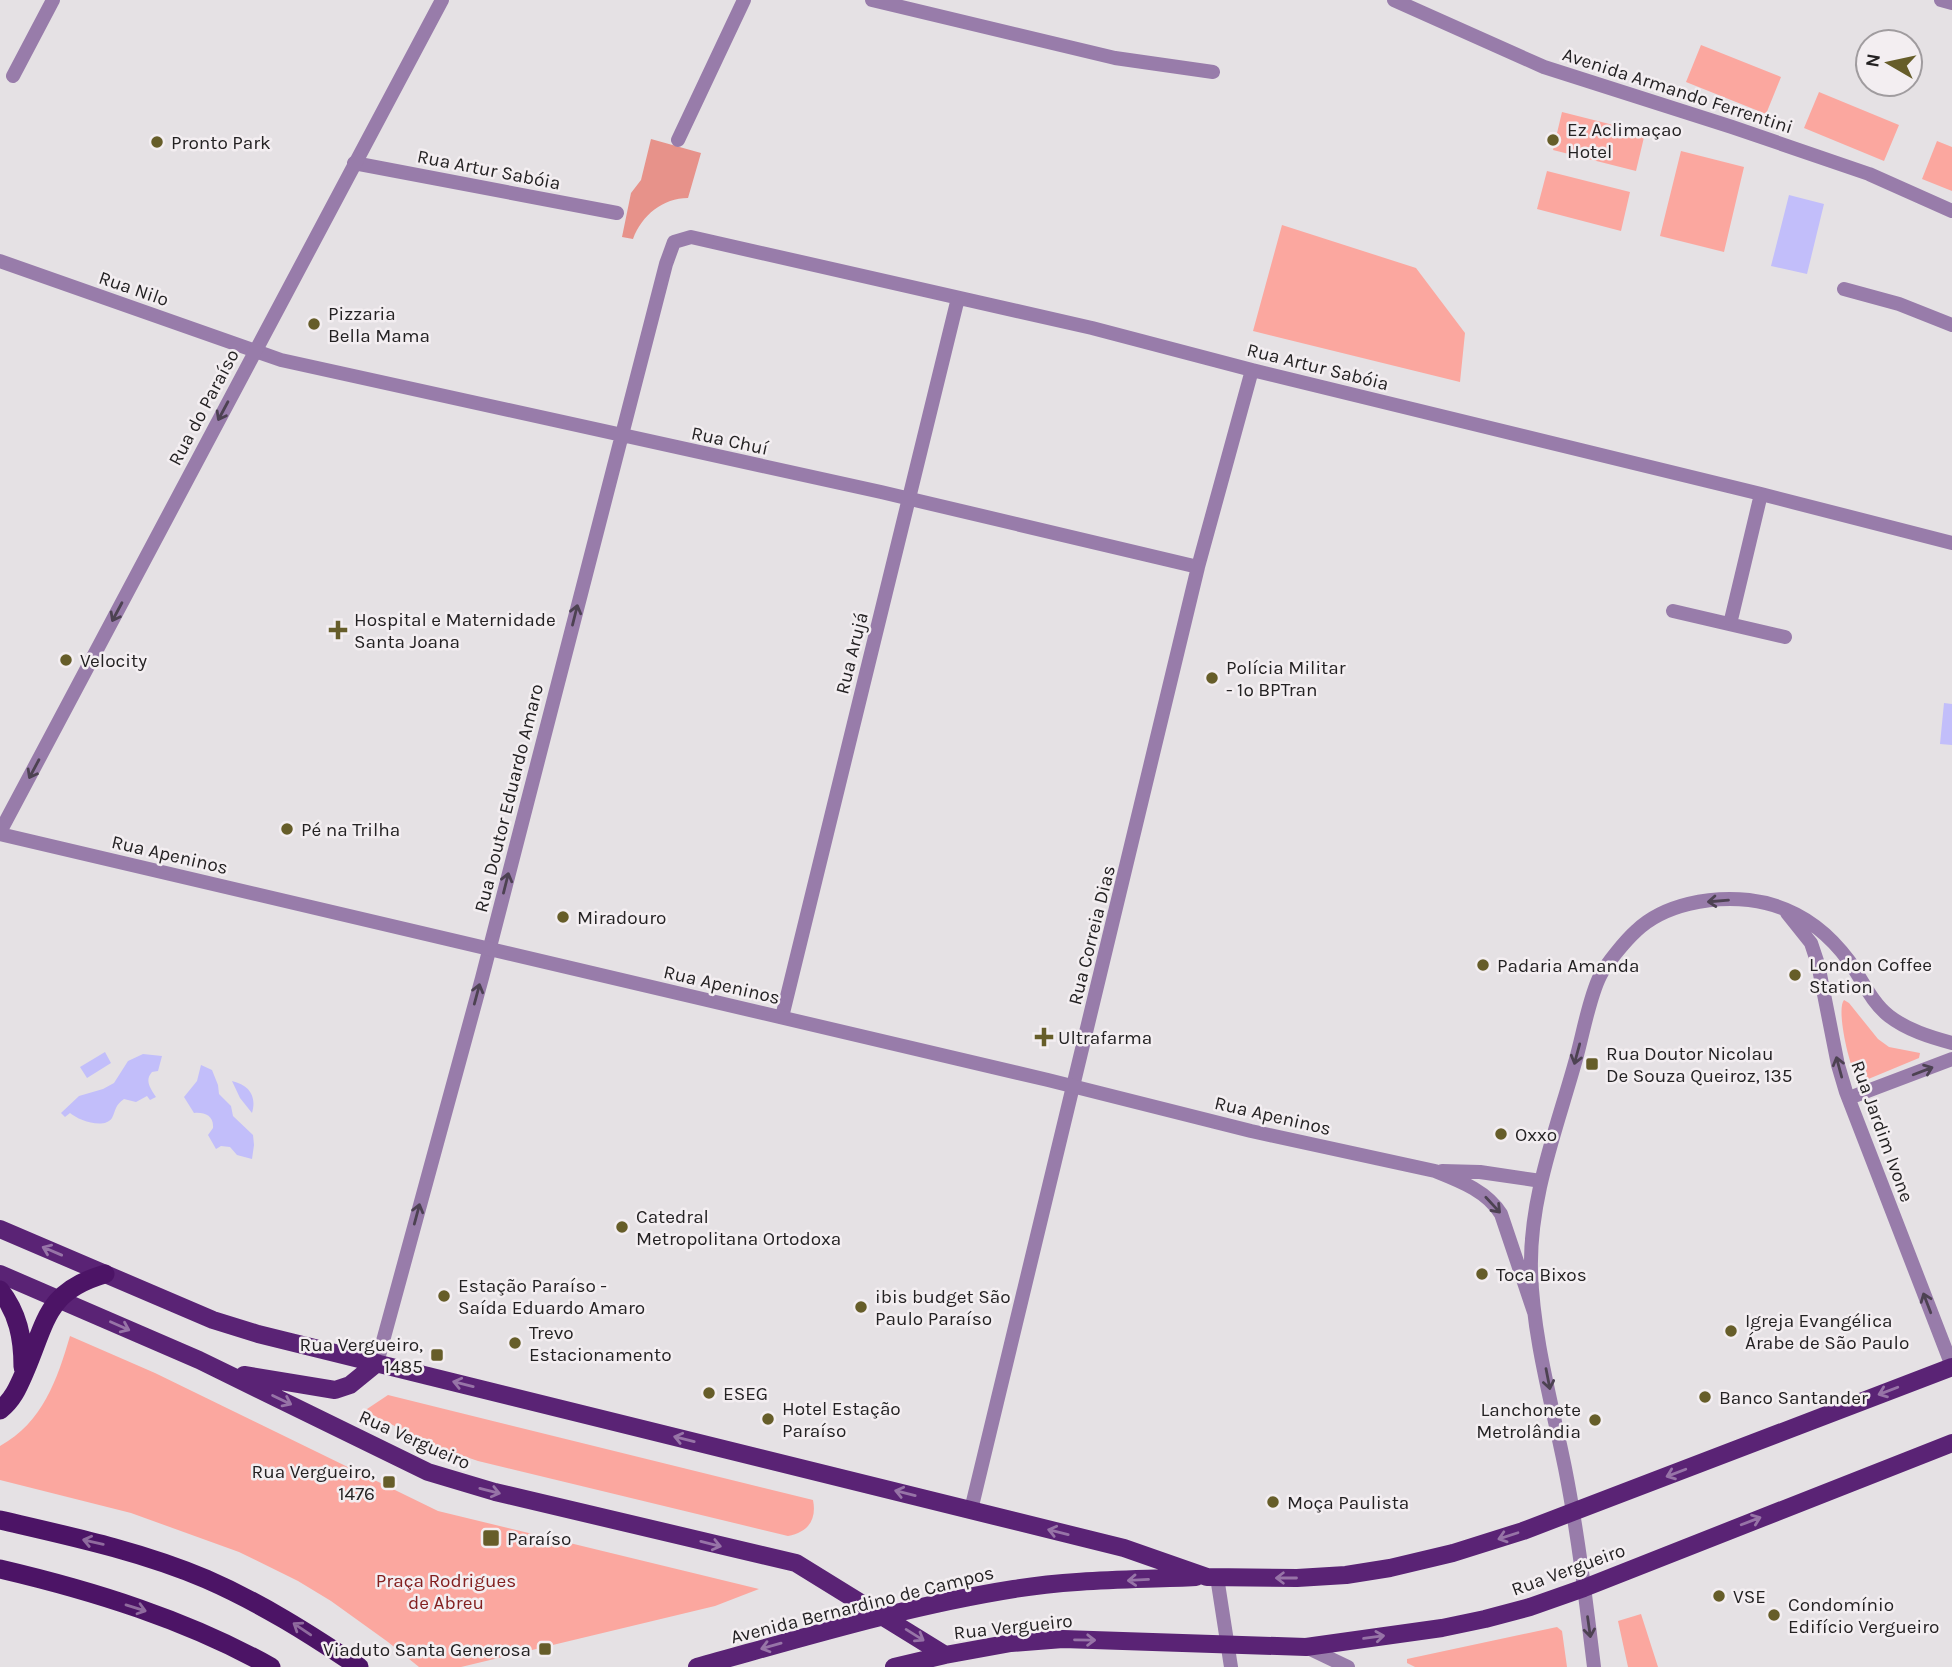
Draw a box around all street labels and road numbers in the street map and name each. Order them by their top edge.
street label: Avenida Armando Ferrentini [1560,43,1796,139]
street label: Rua Artur Sabóia [415,145,562,195]
street label: Rua Nilo [96,267,172,311]
street label: Rua Artur Sabóia [1244,339,1391,395]
street label: Rua do Paraíso [164,346,244,469]
street label: Rua Chuí [689,422,771,460]
street label: Rua Arujá [831,610,873,697]
street label: Rua Doutor Eduardo Amaro [470,682,548,915]
street label: Rua Apeninos [109,831,230,879]
street label: Rua Correia Dias [1064,863,1120,1007]
street label: Rua Apeninos [661,961,782,1009]
street label: Rua Jardim Ivone [1846,1058,1918,1205]
street label: Rua Apeninos [1212,1092,1333,1140]
street label: Rua Vergueiro [356,1406,474,1474]
street label: Rua Vergueiro [1508,1539,1628,1601]
street label: Avenida Bernardino de Campos [728,1562,996,1648]
street label: Rua Vergueiro [953,1610,1074,1644]

